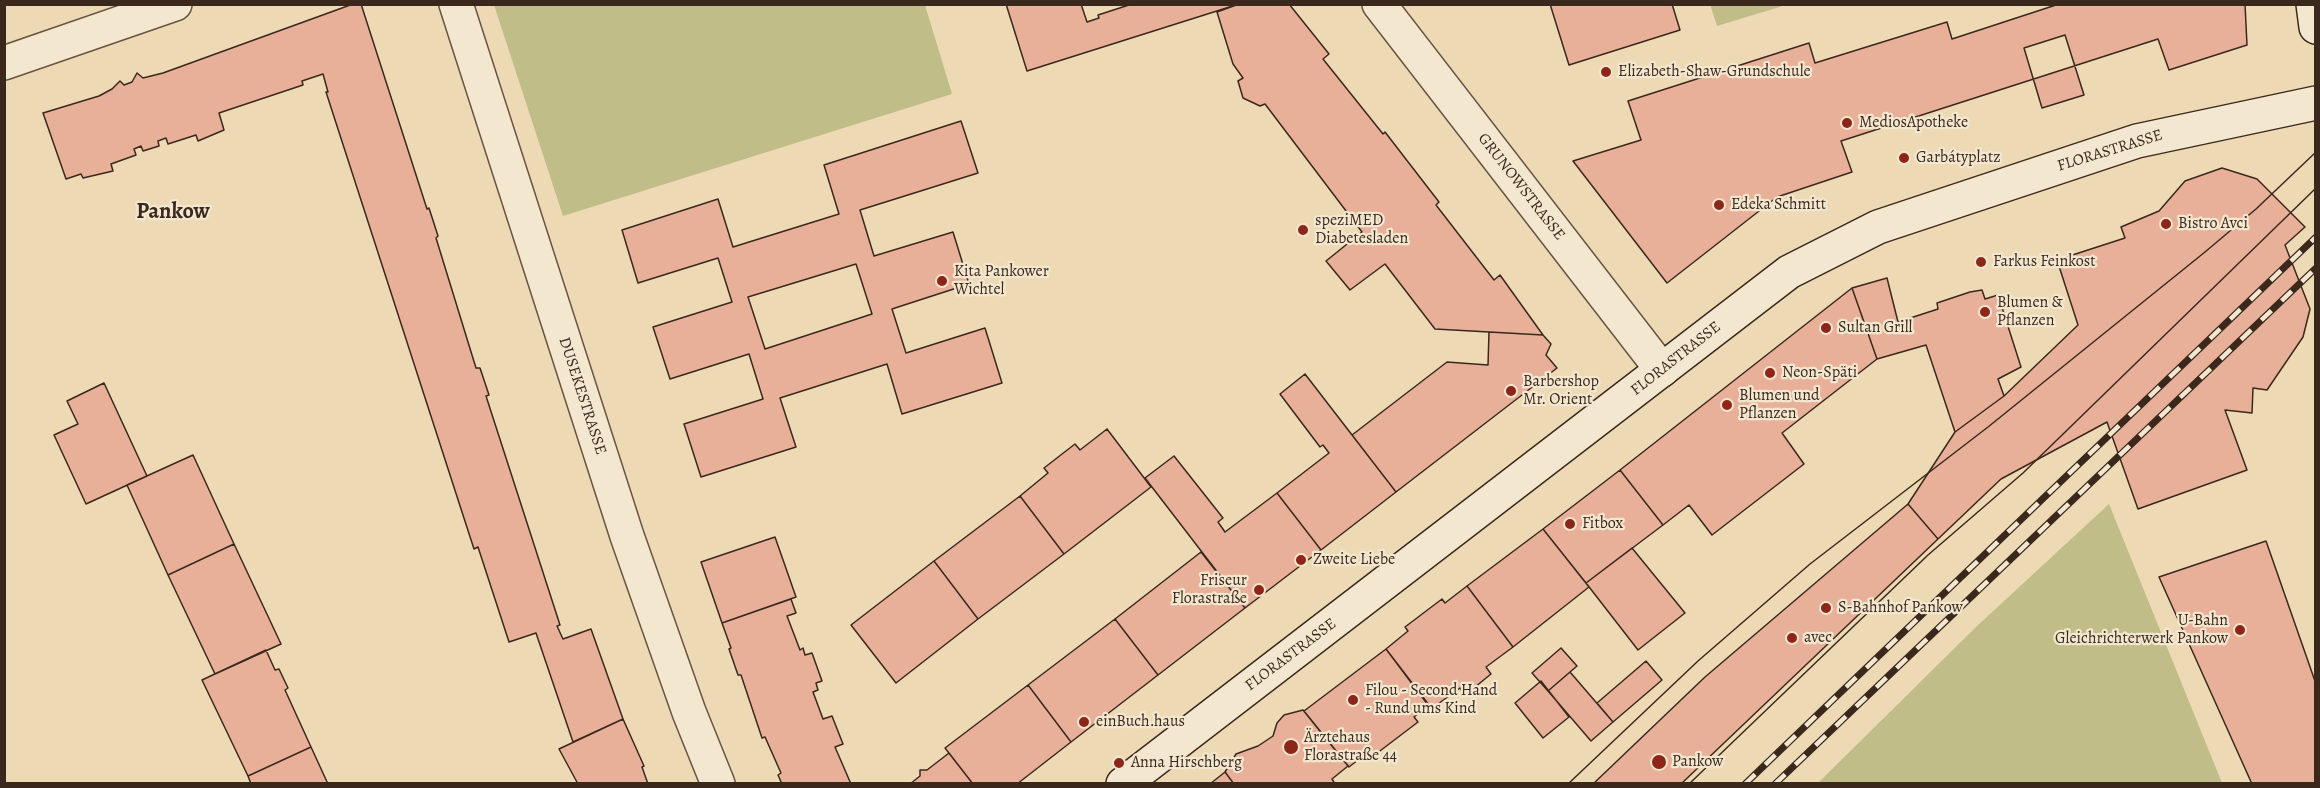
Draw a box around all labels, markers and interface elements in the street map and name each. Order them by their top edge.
place label: Elizabeth-Shaw-Grundschule [1618,62,1811,82]
marker: Elizabeth-Shaw-Grundschule [1599,65,1613,79]
place label: MediosApotheke [1859,113,1968,133]
marker: MediosApotheke [1840,116,1854,130]
street label: FLORASTRASSE [2055,126,2165,176]
street label: GRUNOWSTRASSE [1473,130,1569,244]
place label: Garbátyplatz [1916,148,2001,168]
marker: Garbátyplatz [1897,151,1911,165]
place label: Edeka Schmitt [1731,195,1826,215]
marker: Edeka Schmitt [1712,198,1726,212]
district label: Pankow [136,200,210,226]
place label: speziMED Diabetesladen [1315,211,1408,249]
place label: Bistro Avci [2178,214,2248,234]
marker: Bistro Avci [2159,217,2173,231]
marker: speziMED Diabetesladen [1296,223,1310,237]
place label: Farkus Feinkost [1993,252,2096,272]
marker: Farkus Feinkost [1974,255,1988,269]
place label: Kita Pankower Wichtel [954,262,1049,300]
marker: Kita Pankower Wichtel [935,274,949,288]
place label: Blumen & Pflanzen [1997,293,2063,331]
marker: Blumen & Pflanzen [1978,305,1992,319]
street label: FLORASTRASSE [1627,318,1725,400]
place label: Sultan Grill [1838,318,1913,338]
marker: Sultan Grill [1819,321,1833,335]
street label: DUSEKESTRASSE [554,335,610,457]
place label: Neon-Späti [1782,363,1857,383]
marker: Neon-Späti [1763,366,1777,380]
place label: Barbershop Mr. Orient [1523,372,1599,410]
marker: Barbershop Mr. Orient [1504,384,1518,398]
place label: Blumen und Pflanzen [1739,386,1820,424]
marker: Blumen und Pflanzen [1720,398,1734,412]
place label: Fitbox [1582,514,1623,534]
marker: Fitbox [1563,517,1577,531]
place label: Zweite Liebe [1313,550,1395,570]
marker: Zweite Liebe [1294,553,1308,567]
place label: Friseur Florastraße [1172,571,1247,609]
marker: Friseur Florastraße [1252,583,1266,597]
place label: S-Bahnhof Pankow [1838,598,1963,618]
marker: S-Bahnhof Pankow [1819,601,1833,615]
place label: U-Bahn Gleichrichterwerk Pankow [2055,611,2228,649]
street label: FLORASTRASSE [1242,614,1340,696]
marker: U-Bahn Gleichrichterwerk Pankow [2233,623,2247,637]
place label: avec [1804,628,1832,648]
marker: avec [1785,631,1799,645]
place label: Filou - Second Hand - Rund ums Kind [1365,681,1497,719]
marker: Filou - Second Hand - Rund ums Kind [1346,693,1360,707]
place label: einBuch.haus [1096,712,1185,732]
marker: einBuch.haus [1077,715,1091,729]
place label: Ärztehaus Florastraße 44 [1304,728,1397,766]
marker: Ärztehaus Florastraße 44 [1282,738,1300,756]
place label: Pankow [1672,752,1723,772]
place label: Anna Hirschberg [1131,753,1242,773]
marker: Pankow [1650,753,1668,771]
marker: Anna Hirschberg [1112,756,1126,770]

